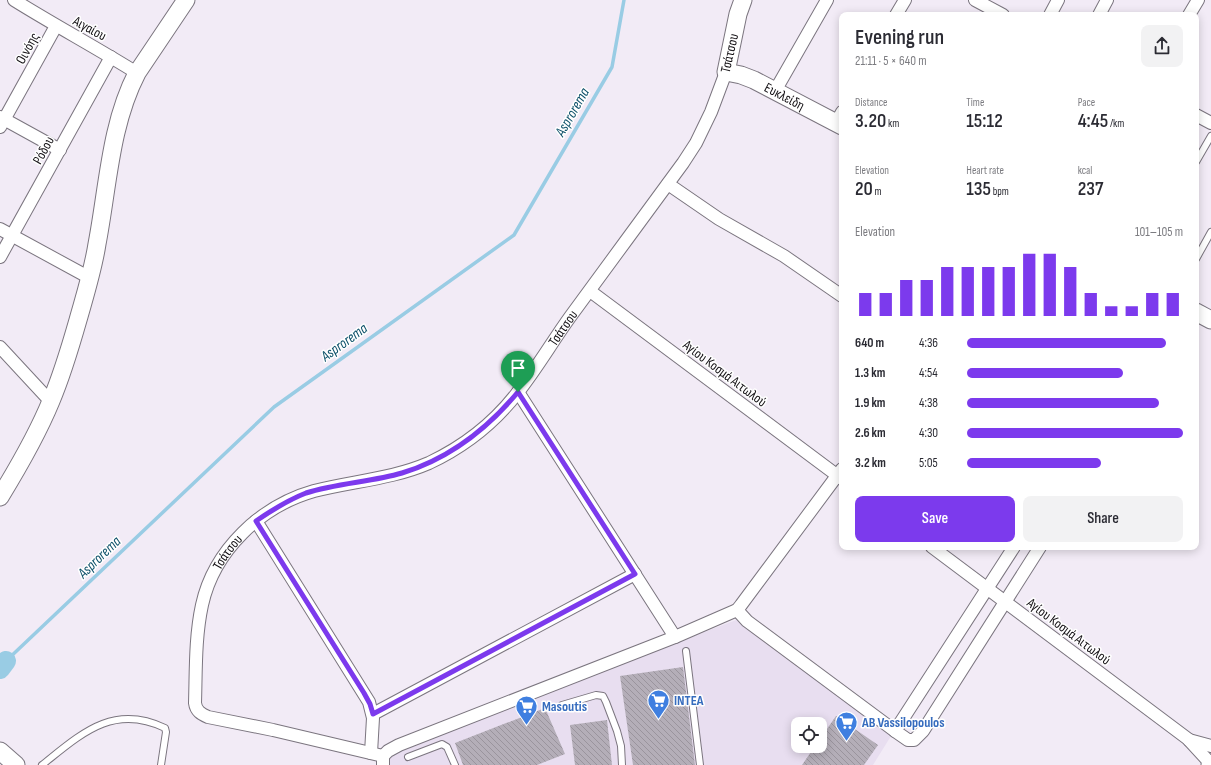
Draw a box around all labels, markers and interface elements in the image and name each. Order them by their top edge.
street label: Αιγαίου [69,12,109,45]
text: Evening run [855,24,944,51]
button: share [1141,25,1183,67]
street label: Οινόης [12,30,43,67]
street label: Τσάτσου [717,32,742,74]
text: 21:11 · 5 × 640 m [855,53,927,69]
street label: Ευκλείδη [761,79,808,114]
water label: Asprorema [550,85,594,141]
text: Distance [855,96,887,109]
text: Time [966,96,984,109]
text: Pace [1078,96,1095,109]
text: 3.20 [855,109,886,133]
text: 15:12 [966,109,1003,133]
text: 4:45 [1078,109,1108,133]
text: km [886,117,899,130]
text: /km [1108,117,1124,130]
street label: Ρόδου [29,133,58,167]
text: Elevation [855,164,889,177]
text: Heart rate [966,164,1004,177]
text: kcal [1078,164,1092,177]
text: 20 [855,177,873,201]
text: 135 [966,177,991,201]
text: 237 [1078,177,1103,201]
text: m [873,185,882,198]
text: bpm [991,185,1009,198]
text: Elevation [855,224,895,240]
text: 101–105 m [1135,224,1183,240]
street label: Τσάτσου [545,307,581,349]
water label: Asprorema [316,319,371,366]
text: 640 m [855,335,884,351]
text: 4:36 [919,335,938,351]
street label: Αγίου Κοσμά Αιτωλού [679,336,770,410]
pin [501,351,535,392]
icon: arrive [507,357,529,379]
text: 1.3 km [855,365,885,381]
text: 4:54 [919,365,938,381]
text: 1.9 km [855,395,886,411]
text: 4:38 [919,395,938,411]
text: 2.6 km [855,425,886,441]
text: 4:30 [919,425,938,441]
text: 3.2 km [855,455,886,471]
text: 5:05 [919,455,938,471]
button: Save [855,496,1015,542]
button: Share [1023,496,1183,542]
street label: Τσάτσου [209,531,246,573]
water label: Asprorema [73,532,125,583]
street label: Αγίου Κοσμά Αιτωλού [1023,594,1114,668]
supermarket icon: INTEA [646,687,672,720]
place label: INTEA [674,692,704,709]
supermarket icon: Masoutis [513,693,539,726]
place label: Masoutis [542,698,587,715]
supermarket icon: AB Vassilopoulos [834,709,860,742]
place label: AB Vassilopoulos [861,714,945,731]
map controls [791,717,827,753]
button: locate [791,717,827,753]

